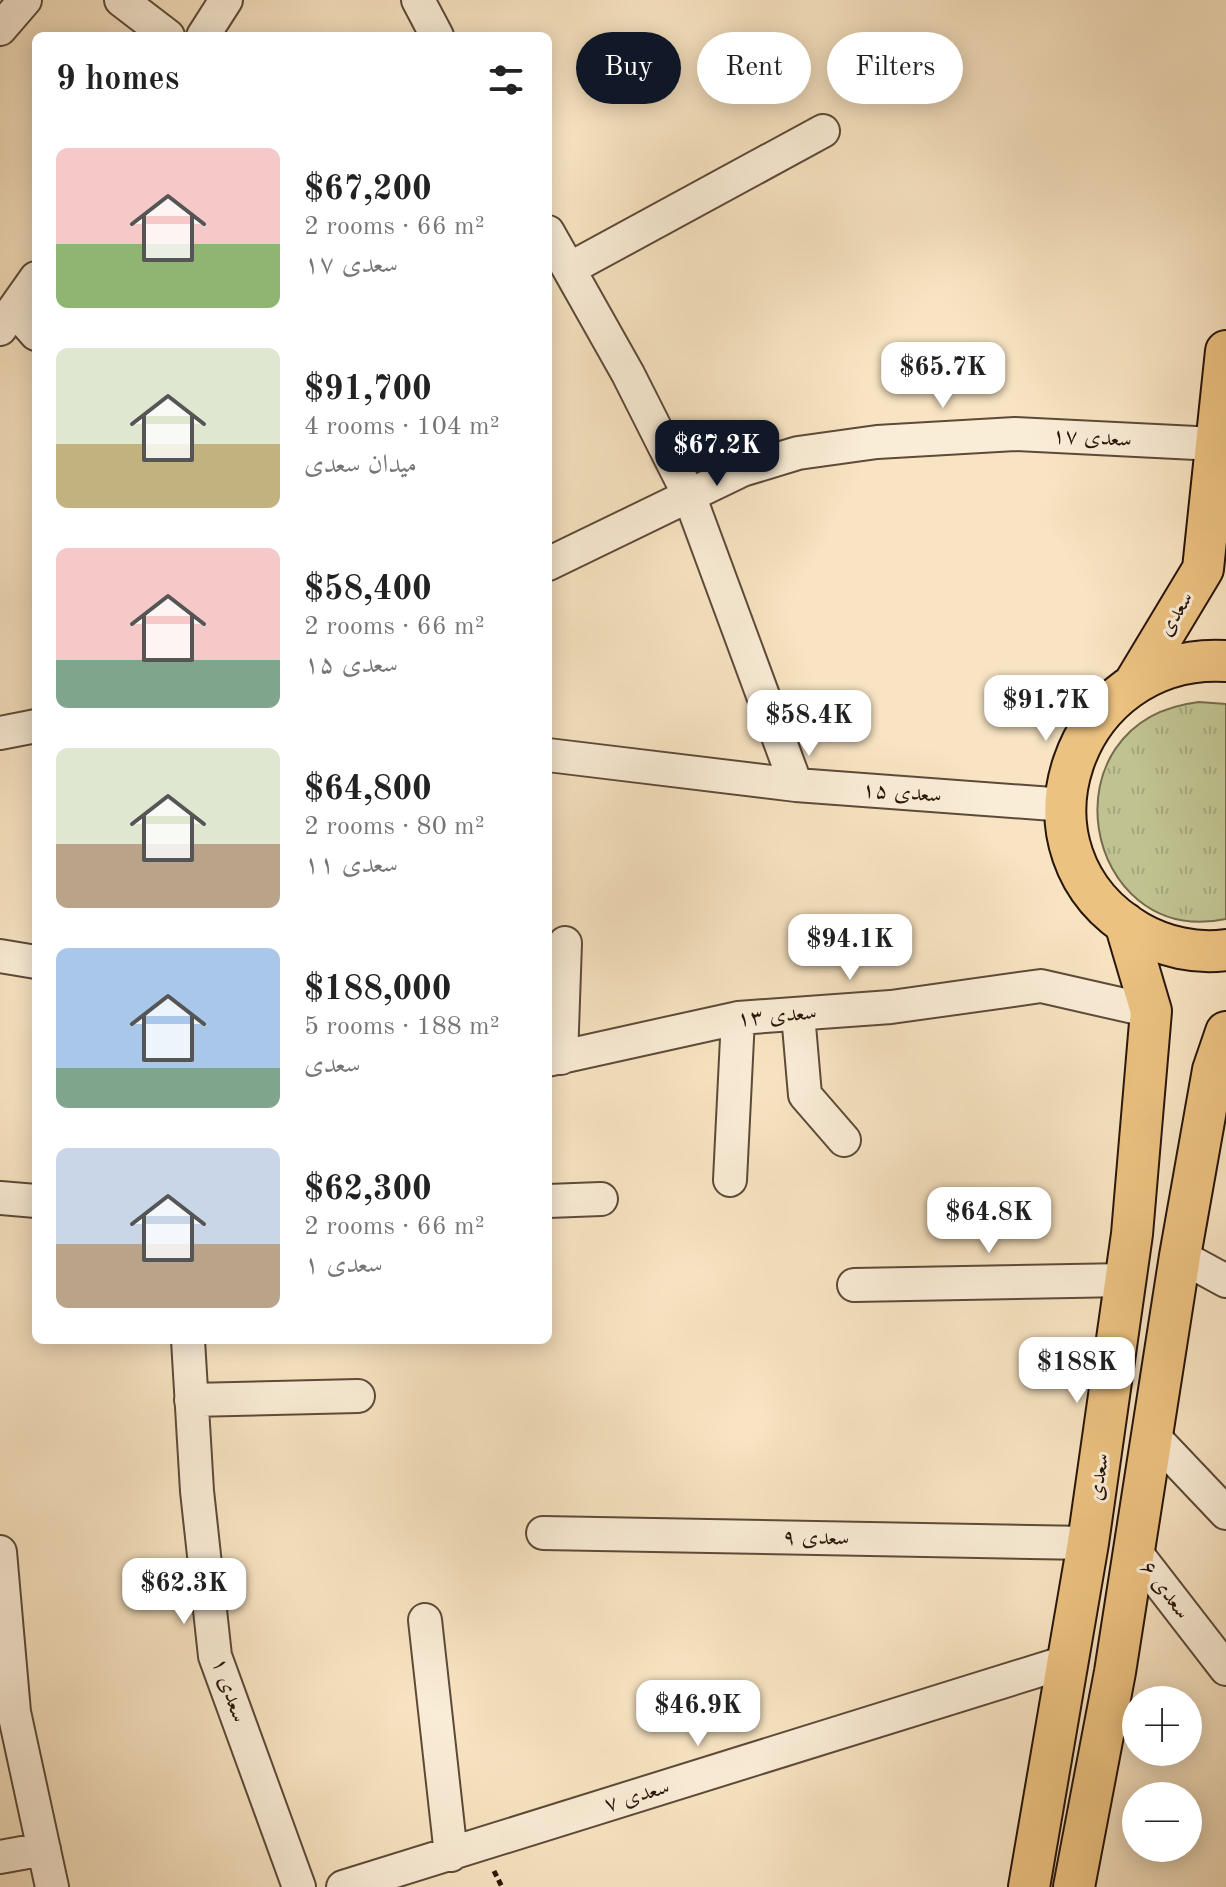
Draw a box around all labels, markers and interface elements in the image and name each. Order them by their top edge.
chip: Buy [576,32,681,104]
chip: Rent [697,32,811,104]
chip: Filters [827,32,963,104]
icon: filters [484,58,528,102]
text: 9 homes [56,63,179,97]
text: $67,200 [304,173,432,207]
icon: home [120,180,216,276]
text: 2 rooms · 66 m² [304,214,485,240]
text: سعدی ۱۷ [304,252,398,278]
pin: $65.7K [878,342,1008,410]
text: $65.7K [899,355,987,381]
text: $91,700 [304,373,432,407]
icon: home [120,380,216,476]
text: 4 rooms · 104 m² [304,414,500,440]
pin: $67.2K [652,420,782,488]
street label: سعدی ۱۷ [1052,425,1132,451]
text: $67.2K [673,433,761,459]
text: میدان سعدی [304,452,417,478]
text: $58,400 [304,573,432,607]
icon: home [120,580,216,676]
street label: سعدی [1154,588,1198,640]
text: 2 rooms · 66 m² [304,614,485,640]
text: سعدی ۱۵ [304,652,398,678]
pin: $91.7K [981,675,1111,743]
text: $91.7K [1002,688,1090,714]
pin: $58.4K [744,690,874,758]
text: $58.4K [765,703,853,729]
text: $64,800 [304,773,432,807]
street label: سعدی ۱۵ [862,779,942,807]
icon: home [120,780,216,876]
text: 2 rooms · 80 m² [304,814,485,840]
text: سعدی ۱۱ [304,852,398,878]
pin: $94.1K [785,914,915,982]
text: $94.1K [806,927,894,953]
text: $188,000 [304,973,452,1007]
icon: home [120,980,216,1076]
street label: سعدی ۱۳ [736,1002,818,1030]
text: 5 rooms · 188 m² [304,1014,500,1040]
text: سعدی [304,1052,360,1078]
text: $62,300 [304,1173,432,1207]
icon: home [120,1180,216,1276]
pin: $64.8K [924,1187,1054,1255]
text: $64.8K [945,1200,1033,1226]
text: 2 rooms · 66 m² [304,1214,485,1240]
text: سعدی ۱ [304,1252,383,1278]
pin: $188K [1021,1337,1133,1405]
text: $188K [1037,1350,1117,1376]
street label: سعدی [1085,1452,1113,1502]
street label: سعدی ۹ [782,1526,850,1550]
street label: سعدی ۶ [1136,1557,1194,1623]
pin: $62.3K [119,1558,249,1626]
text: $62.3K [140,1571,228,1597]
street label: سعدی ۱ [208,1655,250,1725]
pin: $46.9K [633,1680,763,1748]
map controls [1122,1686,1202,1862]
button: + [1122,1686,1202,1766]
text: $46.9K [654,1693,742,1719]
street label: سعدی ۷ [602,1776,672,1816]
button: − [1122,1782,1202,1862]

